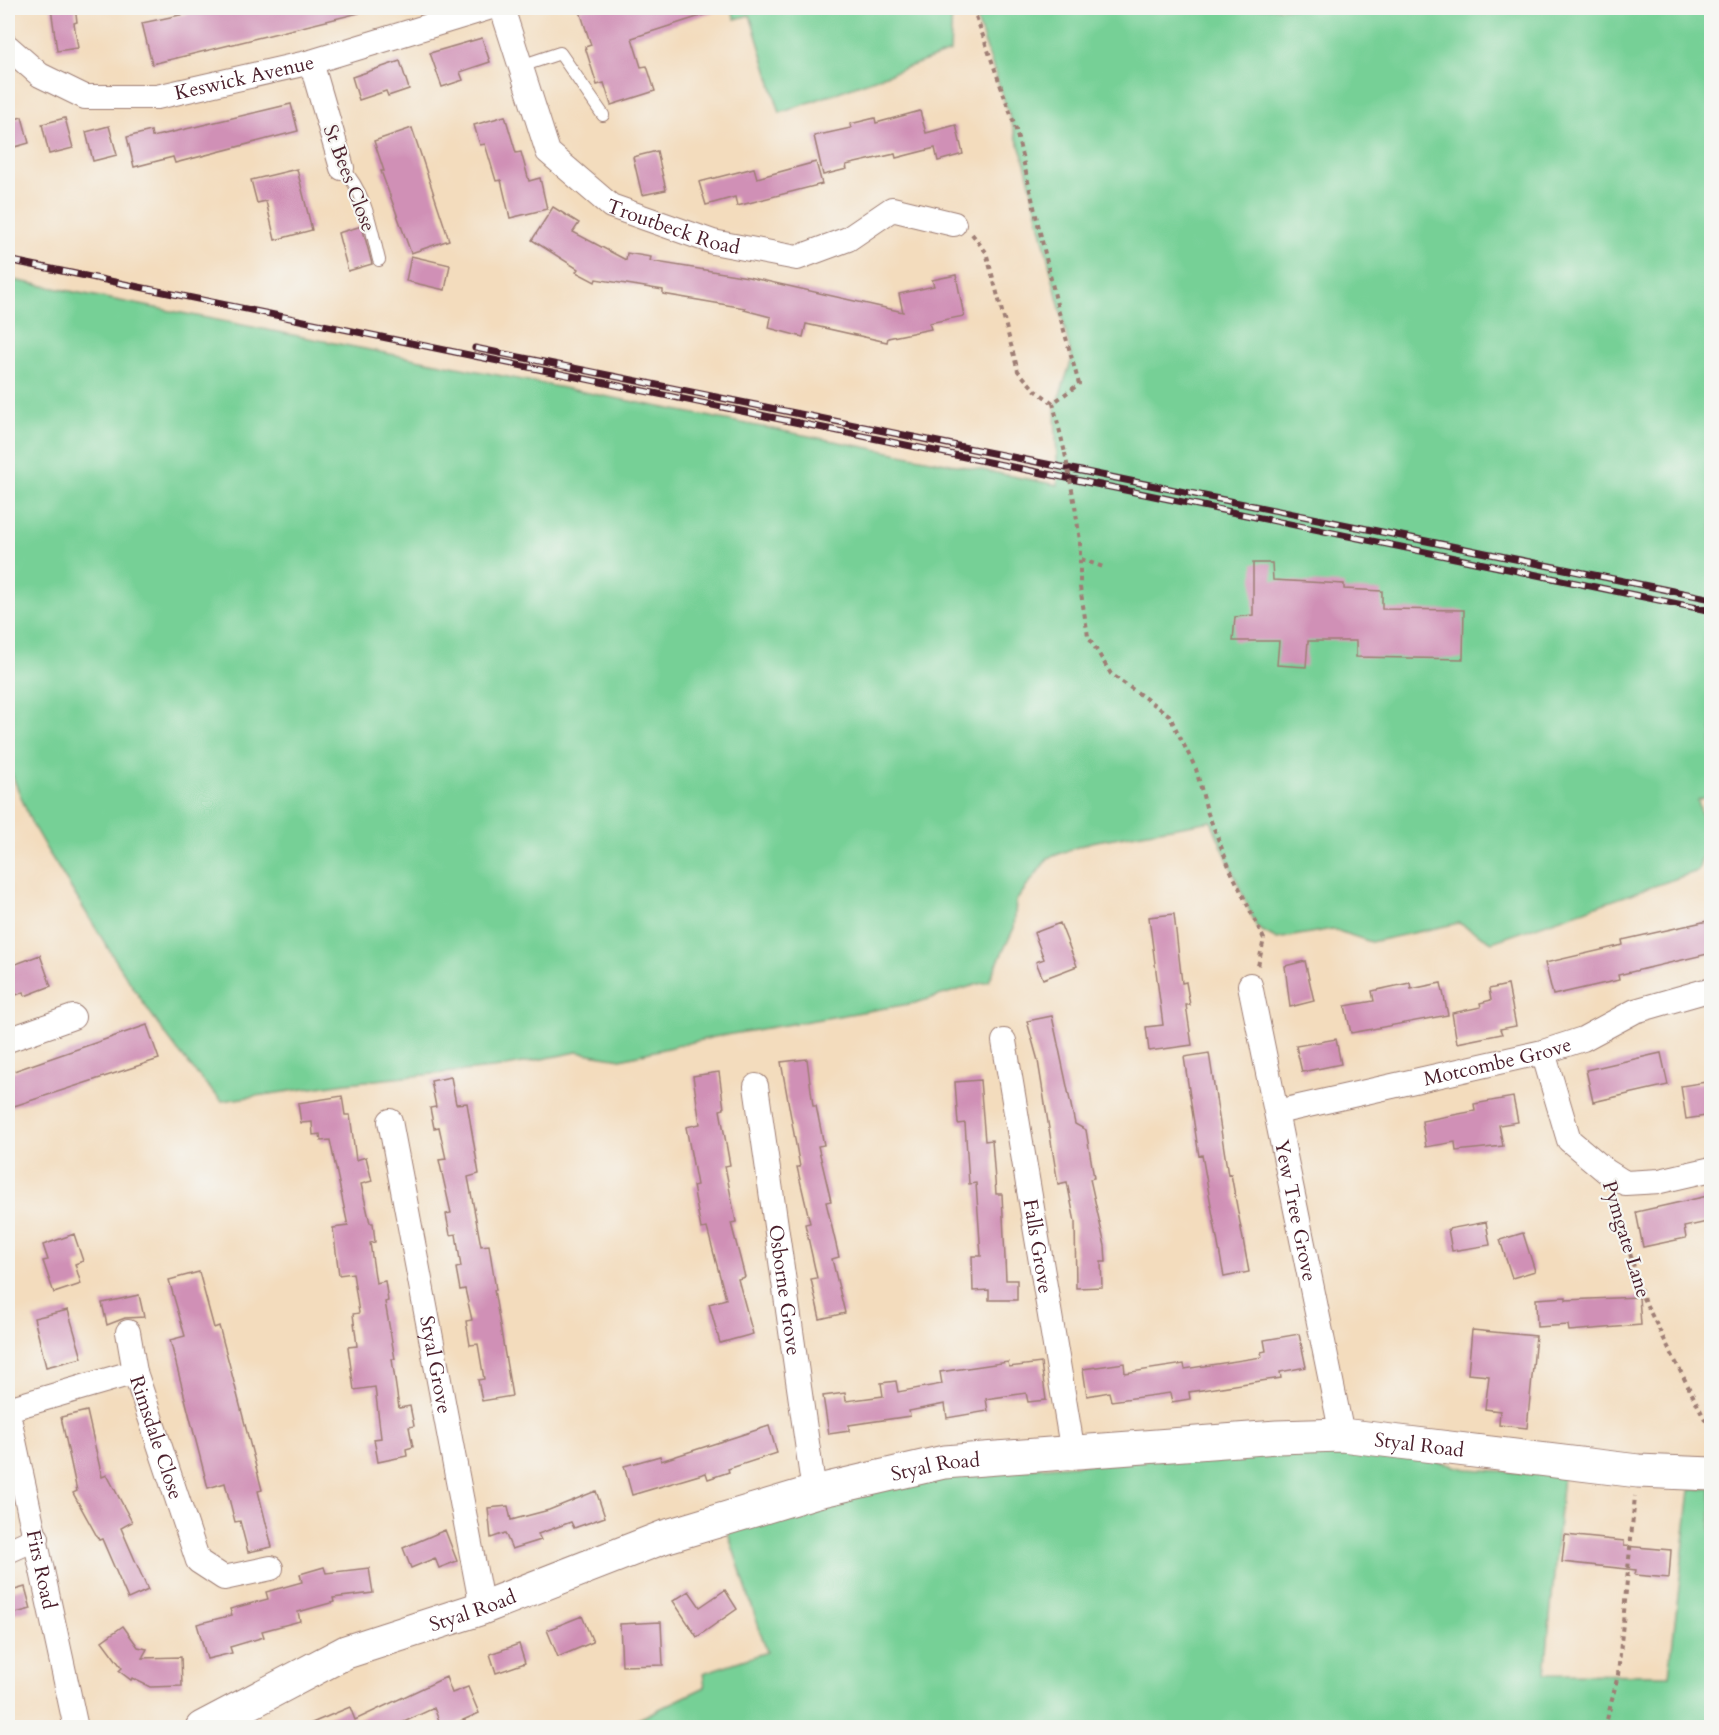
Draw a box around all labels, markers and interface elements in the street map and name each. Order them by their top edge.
street label: Keswick Avenue [172,49,317,107]
street label: St Bees Close [317,121,382,236]
street label: Troutbeck Road [603,193,743,261]
street label: Motcombe Grove [1421,1031,1575,1093]
street label: Yew Tree Grove [1268,1137,1323,1284]
street label: Pymgate Lane [1596,1177,1657,1301]
street label: Falls Grove [1017,1197,1059,1296]
street label: Osborne Grove [762,1223,807,1357]
street label: Styal Grove [413,1314,458,1416]
street label: Rimsdale Close [123,1372,189,1503]
street label: Styal Road [1373,1426,1466,1464]
street label: Styal Road [888,1446,981,1488]
street label: Firs Road [20,1527,63,1612]
street label: Styal Road [426,1583,520,1638]

